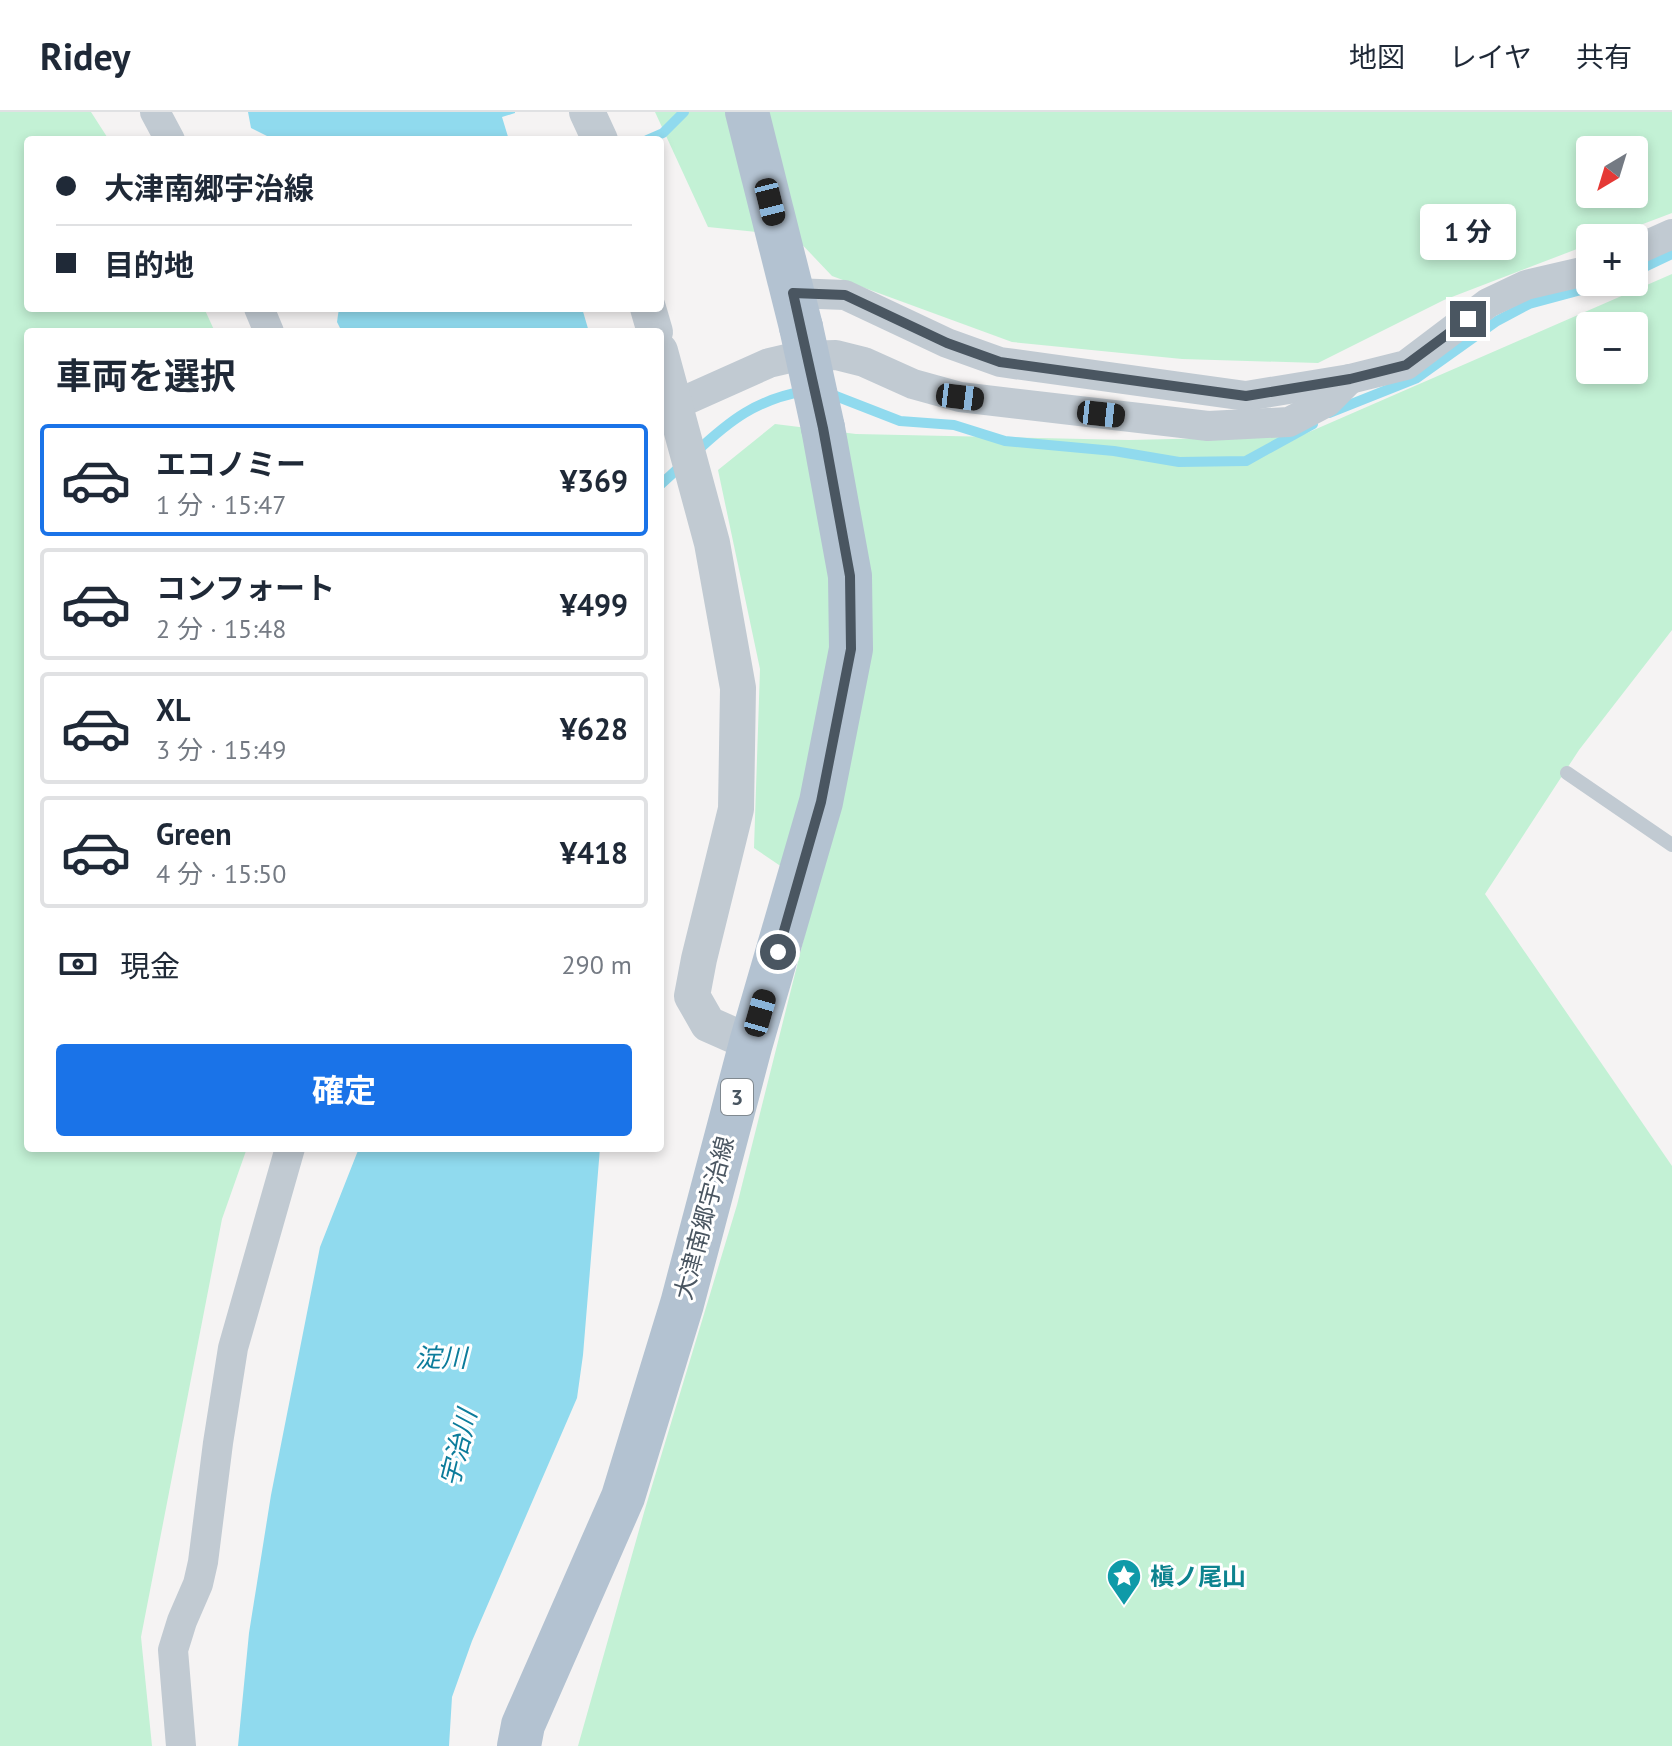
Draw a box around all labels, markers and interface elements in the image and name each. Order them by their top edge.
text: Ridey [40,31,131,80]
text: 地図 [1349,38,1405,75]
text: レイヤ [1449,38,1532,75]
text: 共有 [1576,38,1632,75]
north arrow [1576,136,1648,208]
map controls [1576,136,1648,384]
text: 大津南郷宇治線 [104,168,314,207]
car [753,176,787,228]
callout: 1 分 [1420,203,1516,259]
text: 1 分 [1444,215,1492,248]
button: + [1576,224,1648,296]
text: 目的地 [104,245,194,284]
route end [1450,301,1486,337]
button: − [1576,312,1648,384]
text: 車両を選択 [56,352,236,399]
car [935,382,985,412]
car [1076,400,1126,428]
icon: car [60,444,132,516]
text: エコノミー [156,444,306,483]
text: ¥369 [560,461,628,500]
text: 1 分 · 15:47 [156,488,286,521]
icon: car [60,568,132,640]
text: コンフォート [156,568,335,607]
text: ¥499 [560,585,628,624]
text: 2 分 · 15:48 [156,612,286,645]
text: XL [156,690,190,729]
icon: car [60,692,132,764]
text: ¥628 [560,709,628,748]
text: 3 分 · 15:49 [156,733,286,766]
text: Green [156,814,231,853]
icon: car [60,816,132,888]
text: ¥418 [560,833,628,872]
text: 4 分 · 15:50 [156,857,286,890]
route start [760,934,796,970]
icon: cash [56,942,100,986]
text: 現金 [120,946,180,985]
text: 290 m [561,948,632,981]
car [742,987,778,1039]
button: 確定 [56,1044,632,1136]
road number: 3 [721,1079,753,1115]
street label: 大津南郷宇治線 [667,1133,741,1303]
water label: 淀川 [415,1341,470,1374]
water label: 宇治川 [433,1403,484,1490]
place icon: 槇ノ尾山 [1105,1557,1143,1607]
place label: 槇ノ尾山 [1150,1561,1246,1592]

